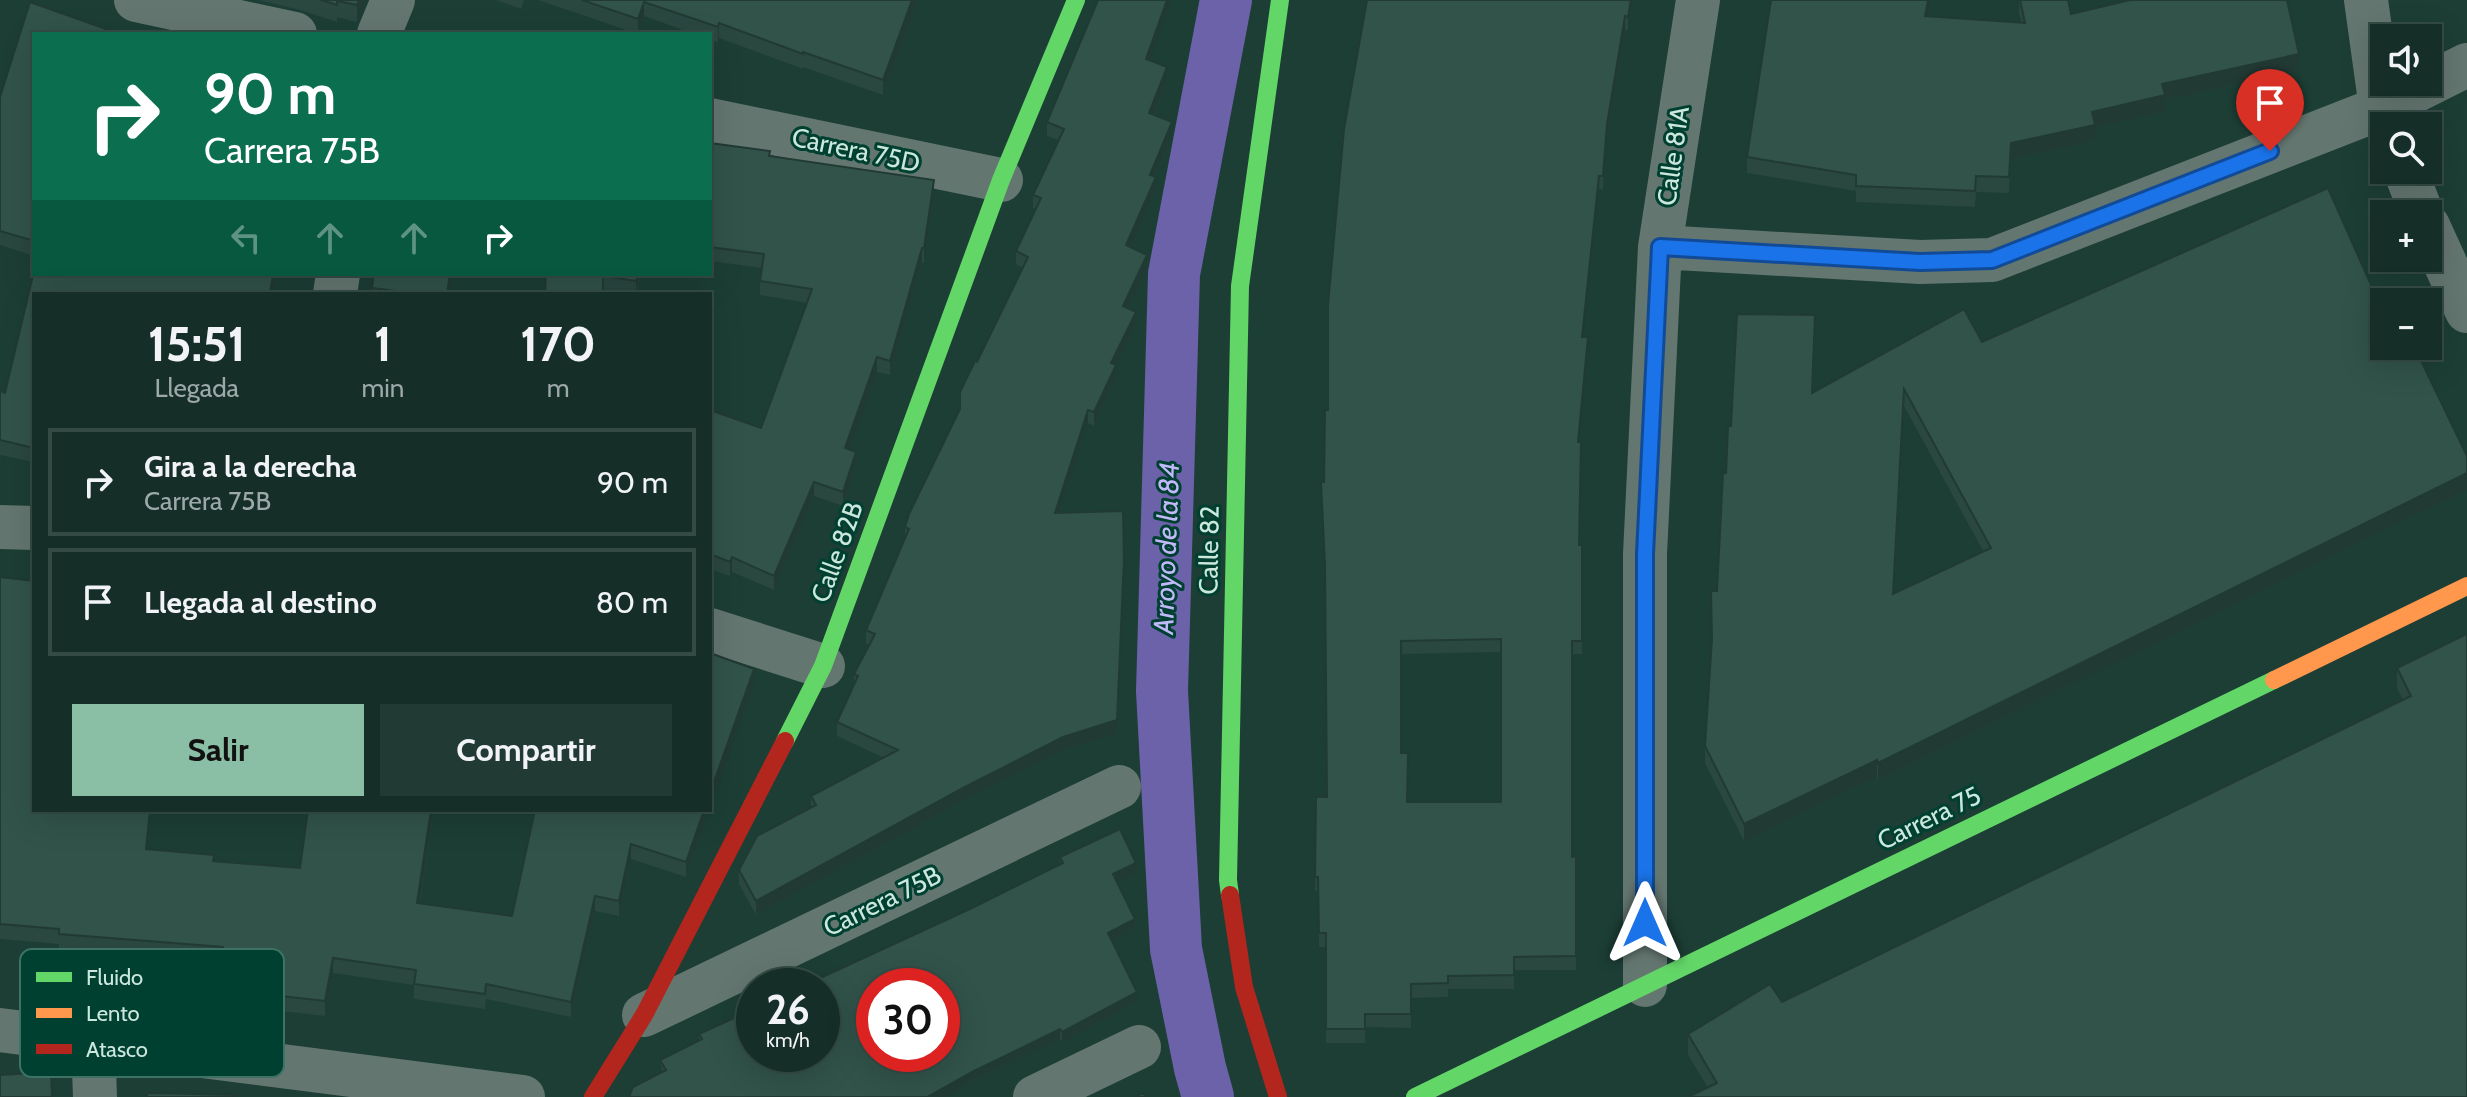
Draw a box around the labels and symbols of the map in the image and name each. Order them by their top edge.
pin [2236,69,2304,151]
street label: Calle 81A [1650,104,1696,208]
street label: Carrera 75D [789,121,923,179]
water label: Arroyo de la 84 [1146,461,1186,637]
street label: Calle 82B [804,497,870,607]
street label: Calle 82 [1192,505,1226,595]
street label: Carrera 75 [1872,779,1986,857]
street label: Carrera 75B [818,859,946,943]
position arrow [1603,881,1687,965]
legend [20,949,284,1077]
text: Fluido [86,964,143,991]
speed limit sign: 30 [856,968,960,1072]
text: Lento [86,1000,140,1027]
text: Atasco [86,1036,148,1063]

